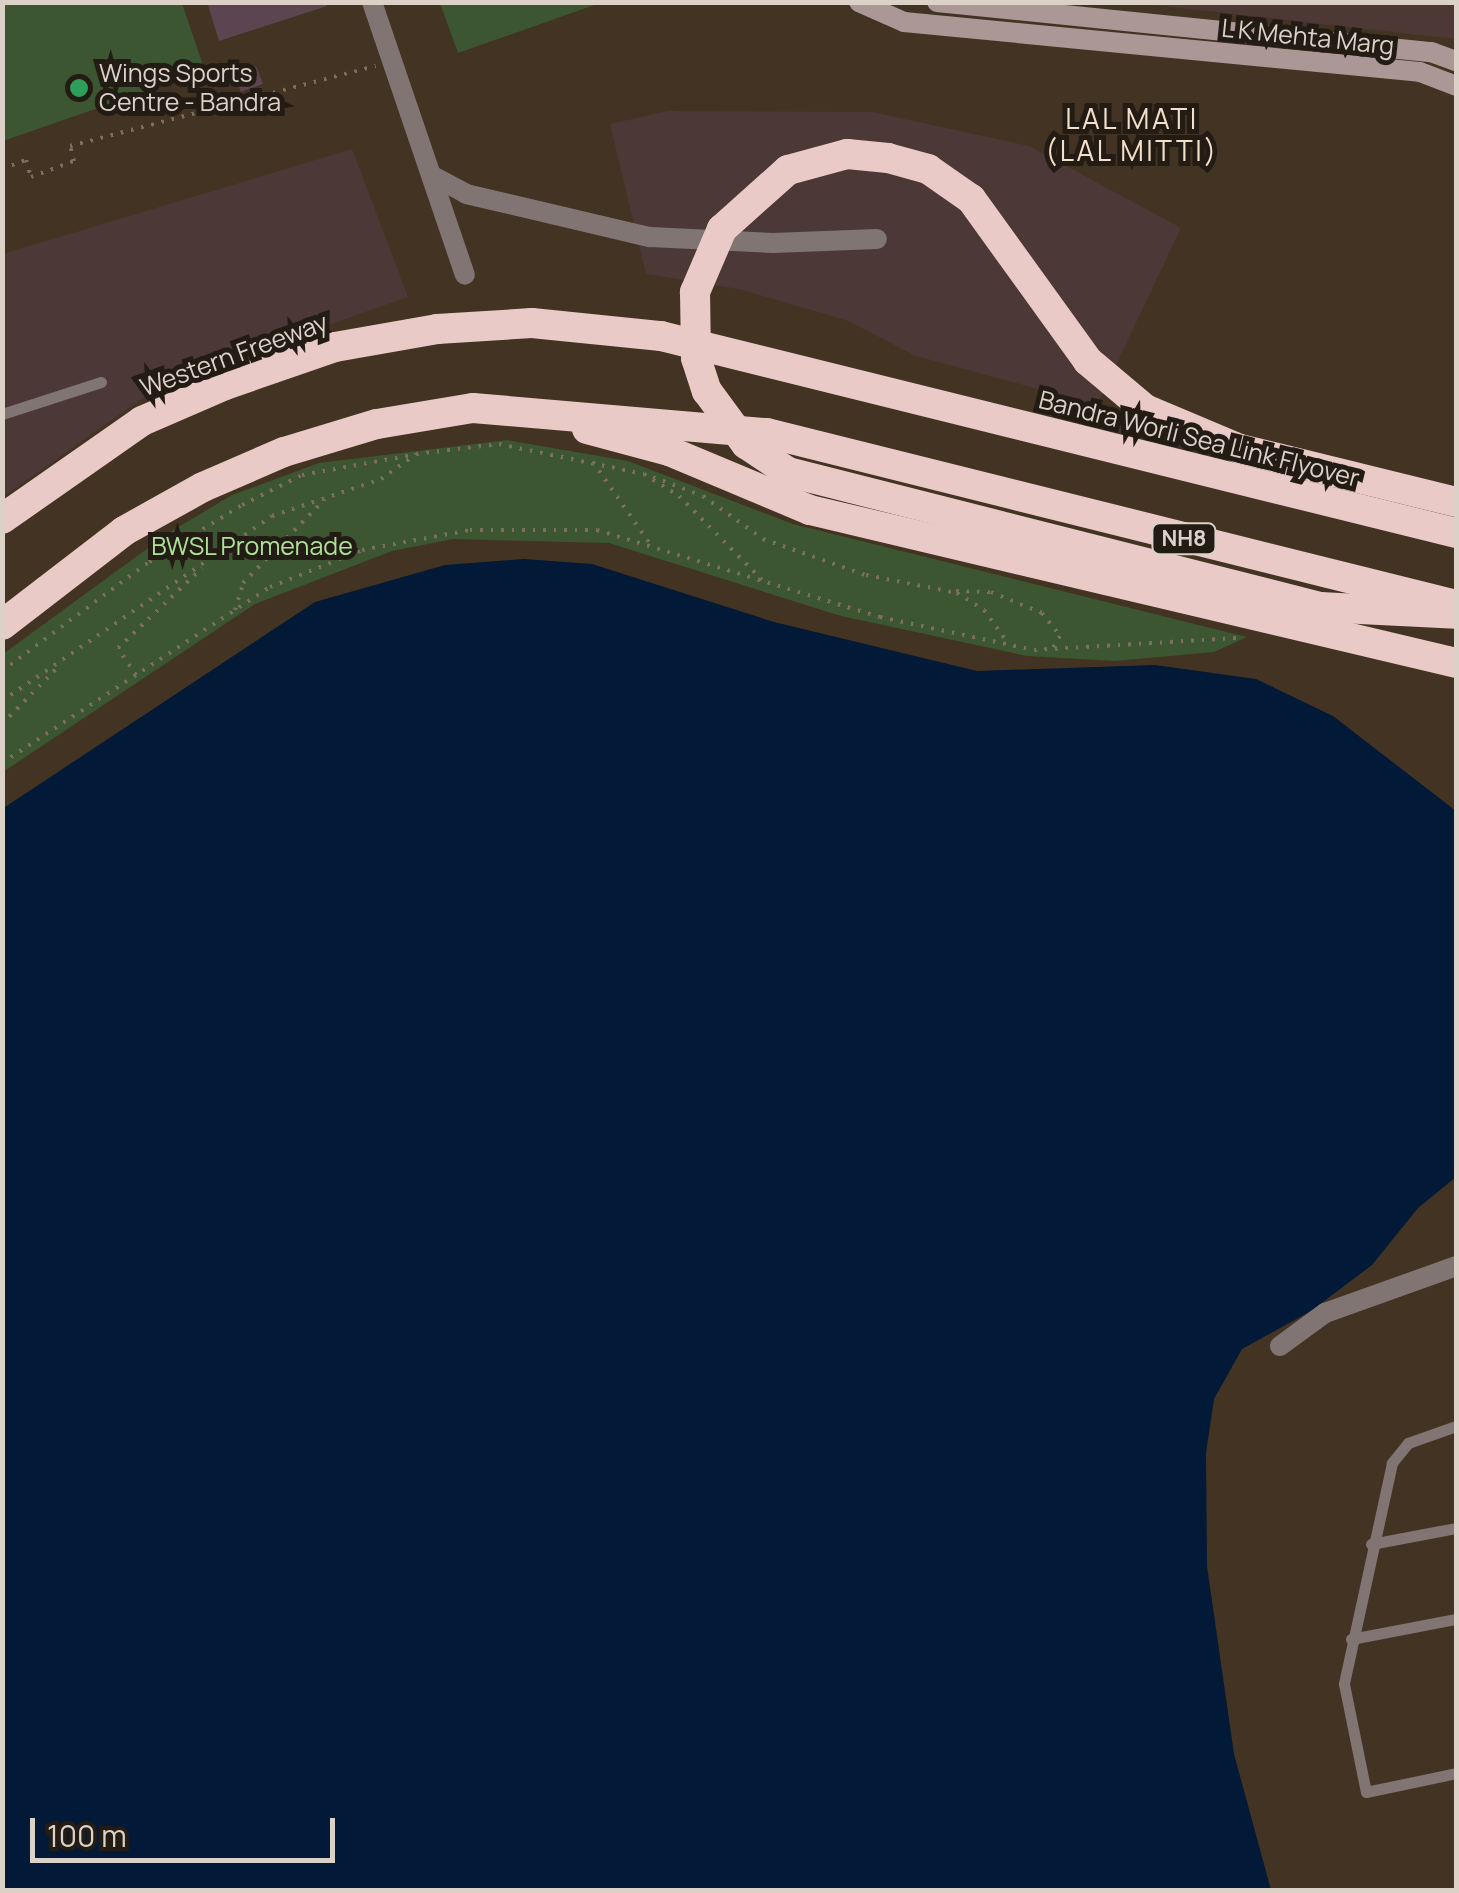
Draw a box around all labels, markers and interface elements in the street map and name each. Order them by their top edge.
street label: L K Mehta Marg [1219,13,1397,61]
place label: Wings Sports Centre - Bandra [99,59,281,118]
marker: Wings Sports Centre - Bandra [68,77,90,99]
district label: LAL MATI (LAL MITTI) [1045,101,1219,167]
street label: Western Freeway [136,307,332,403]
street label: Bandra Worli Sea Link Flyover [1036,385,1362,493]
road number: NH8 [1149,522,1219,556]
park label: BWSL Promenade [151,531,353,561]
scale bar [35,1798,340,1860]
text: 100 m [47,1815,127,1856]

